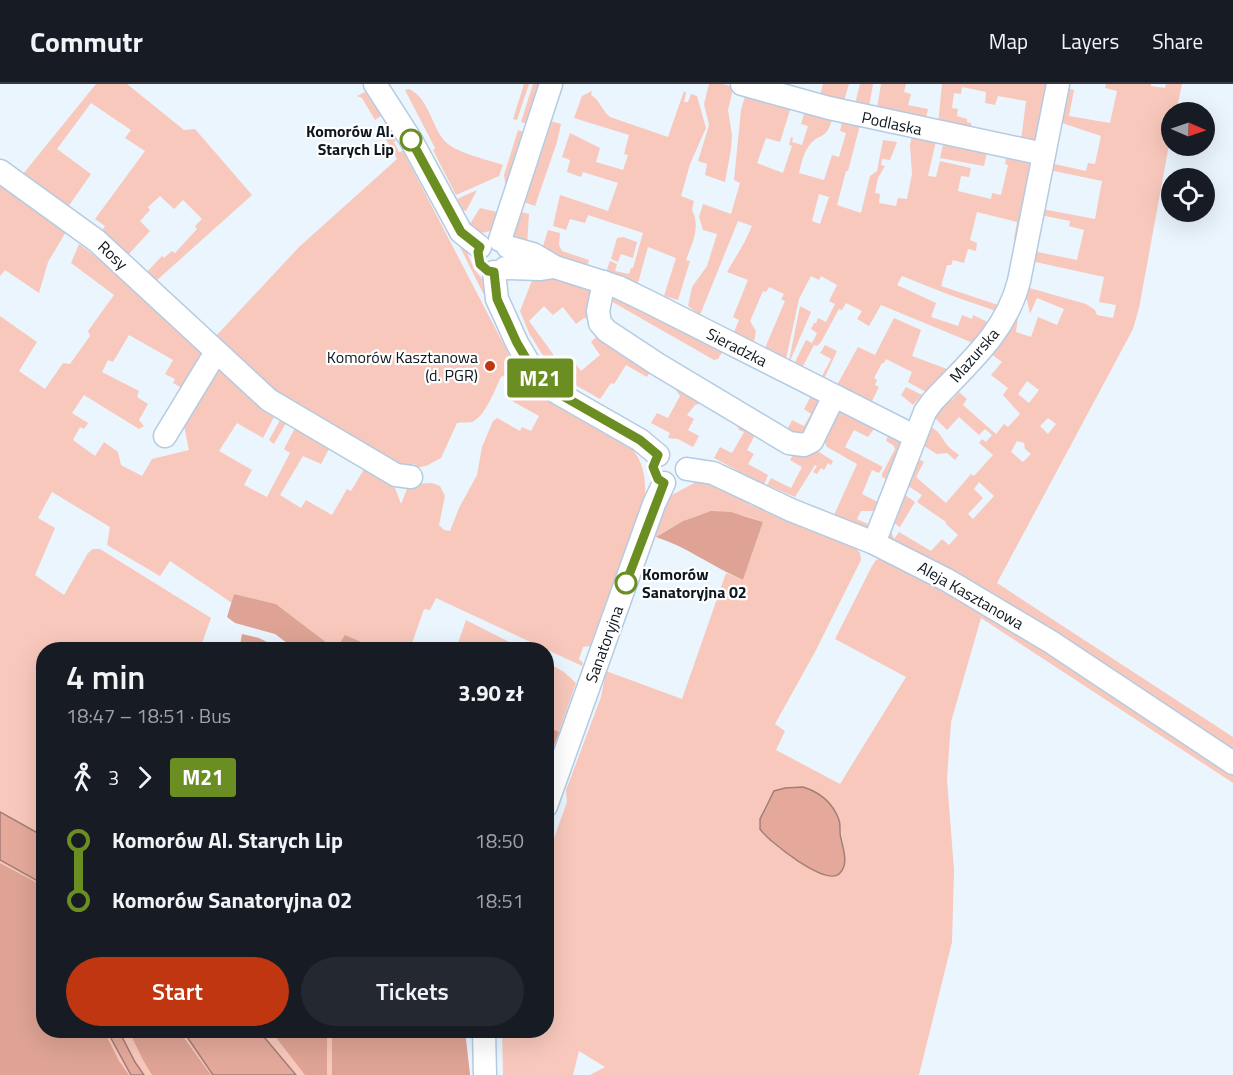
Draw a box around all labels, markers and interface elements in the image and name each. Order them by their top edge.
text: Commutr [30,20,143,63]
text: Map [989,25,1028,57]
text: Layers [1061,25,1119,57]
text: Share [1152,25,1203,57]
north arrow [1161,102,1215,156]
map controls [1161,102,1215,222]
street label: Podlaska [860,105,924,141]
place label: Komorów Al. Starych Lip [306,119,394,161]
marker: Komorów Al. Starych Lip [400,129,422,151]
button: locate [1161,168,1215,222]
street label: Rosy [93,235,134,275]
street label: Sieradzka [703,322,771,372]
street label: Mazurska [943,322,1005,388]
place label: Komorów Kasztanowa (d. PGR) [327,345,478,387]
line badge: M21 [506,358,574,398]
marker: Komorów Kasztanowa (d. PGR) [483,359,497,373]
text: M21 [519,362,561,394]
street label: Aleja Kasztanowa [914,555,1028,635]
place label: Komorów Sanatoryjna 02 [642,562,747,604]
marker: Komorów Sanatoryjna 02 [615,572,637,594]
street label: Sanatoryjna [579,602,629,686]
text: 4 min [66,652,145,702]
text: 3.90 zł [458,676,524,710]
text: 18:47 – 18:51 · Bus [66,700,231,731]
icon: walk [66,761,99,794]
icon: forward [128,761,161,794]
text: M21 [182,761,224,793]
text: 3 [108,762,119,793]
text: Komorów Al. Starych Lip [112,823,343,857]
text: 18:50 [475,825,524,856]
text: Komorów Sanatoryjna 02 [112,883,352,917]
text: 18:51 [475,885,524,916]
button: Start [66,957,289,1026]
button: Tickets [301,957,524,1026]

